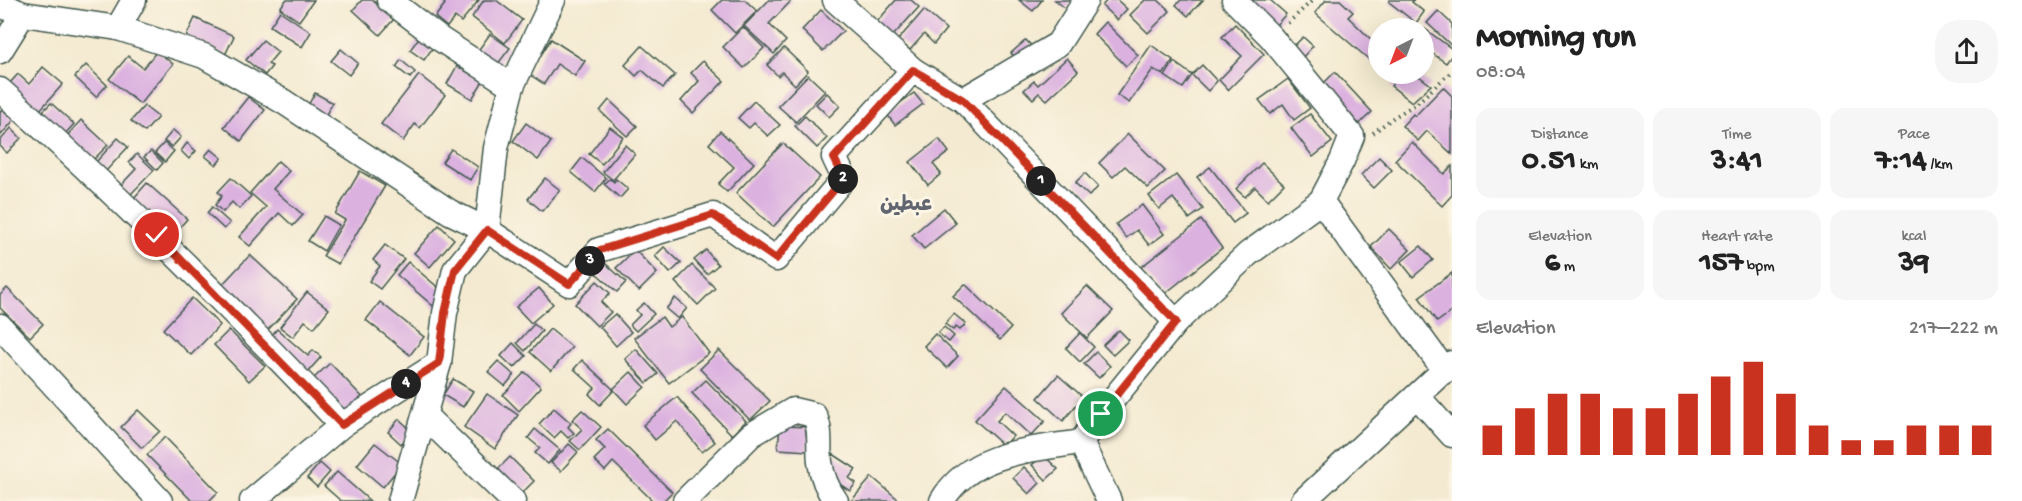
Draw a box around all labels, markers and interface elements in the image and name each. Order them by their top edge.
north arrow [1368,18,1434,84]
map controls [1368,18,1434,84]
text: Morning run [1476,20,1636,58]
button: share [1935,20,1998,83]
text: 08:04 [1476,62,1525,85]
text: Distance [1532,126,1588,145]
text: Time [1722,126,1752,145]
text: Pace [1898,126,1930,145]
text: 0.51 [1522,145,1576,180]
text: 3:41 [1711,145,1763,180]
text: 7:14 [1875,145,1927,180]
text: km [1576,156,1598,175]
text: /km [1927,156,1953,175]
pin: 2 [828,164,858,194]
pin: 1 [1026,166,1056,196]
text: 2 [839,169,847,188]
text: 1 [1038,171,1044,190]
district label: عبطين [880,194,932,219]
pin [131,209,182,260]
icon: check [140,218,173,251]
text: Elevation [1528,228,1592,247]
text: Heart rate [1701,228,1773,247]
text: kcal [1902,228,1926,247]
pin: 3 [575,246,605,276]
text: 6 [1545,247,1560,282]
text: 157 [1700,247,1743,282]
text: 39 [1899,247,1929,282]
text: 3 [586,251,594,270]
text: m [1560,258,1575,277]
text: bpm [1743,258,1774,277]
text: Elevation [1476,318,1556,341]
text: 217–222 m [1909,318,1998,341]
pin: 4 [391,369,421,399]
text: 4 [402,374,410,393]
pin [1075,388,1126,439]
icon: arrive [1084,397,1117,430]

